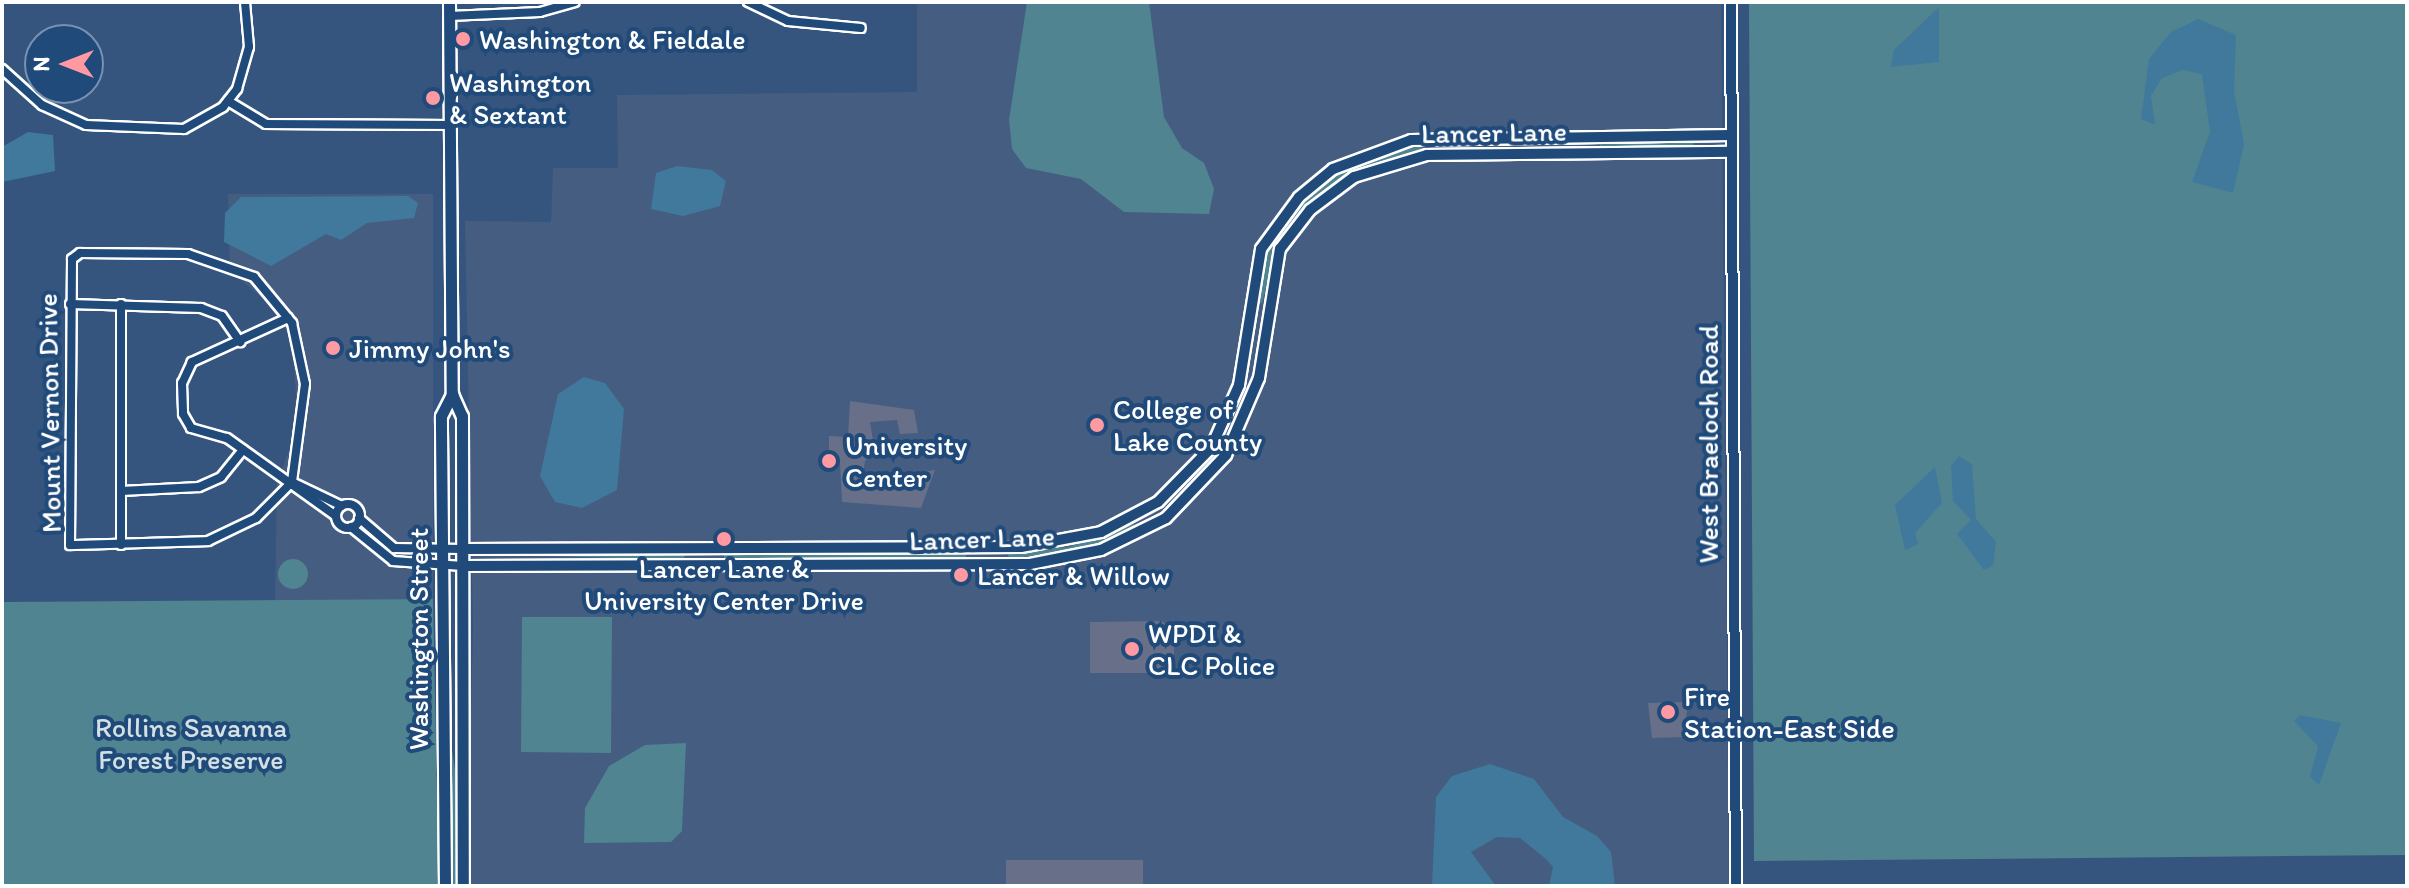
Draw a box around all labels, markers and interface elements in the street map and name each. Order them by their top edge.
place label: Washington & Fieldale [479,22,746,56]
north arrow [24,24,104,104]
marker: Washington & Fieldale [454,30,472,48]
text: N [28,57,55,71]
place label: Washington & Sextant [449,65,591,131]
marker: Washington & Sextant [424,89,442,107]
street label: Lancer Lane [1421,114,1567,150]
street label: Mount Vernon Drive [30,294,68,532]
street label: West Braeloch Road [1691,324,1725,564]
place label: Jimmy John's [349,331,511,365]
marker: Jimmy John's [324,339,342,357]
place label: College of Lake County [1113,392,1263,458]
marker: College of Lake County [1088,416,1106,434]
place label: University Center [845,428,967,494]
marker: University Center [820,452,838,470]
street label: Lancer Lane [909,519,1055,557]
street label: Washington Street [401,528,435,750]
marker: Lancer Lane & University Center Drive [715,530,733,548]
place label: Lancer Lane & University Center Drive [584,551,864,617]
place label: Lancer & Willow [977,558,1170,592]
marker: Lancer & Willow [952,566,970,584]
place label: WPDI & CLC Police [1148,616,1275,682]
marker: WPDI & CLC Police [1123,640,1141,658]
place label: Fire Station-East Side [1684,679,1895,745]
marker: Fire Station-East Side [1659,703,1677,721]
park label: Rollins Savanna Forest Preserve [96,710,286,776]

